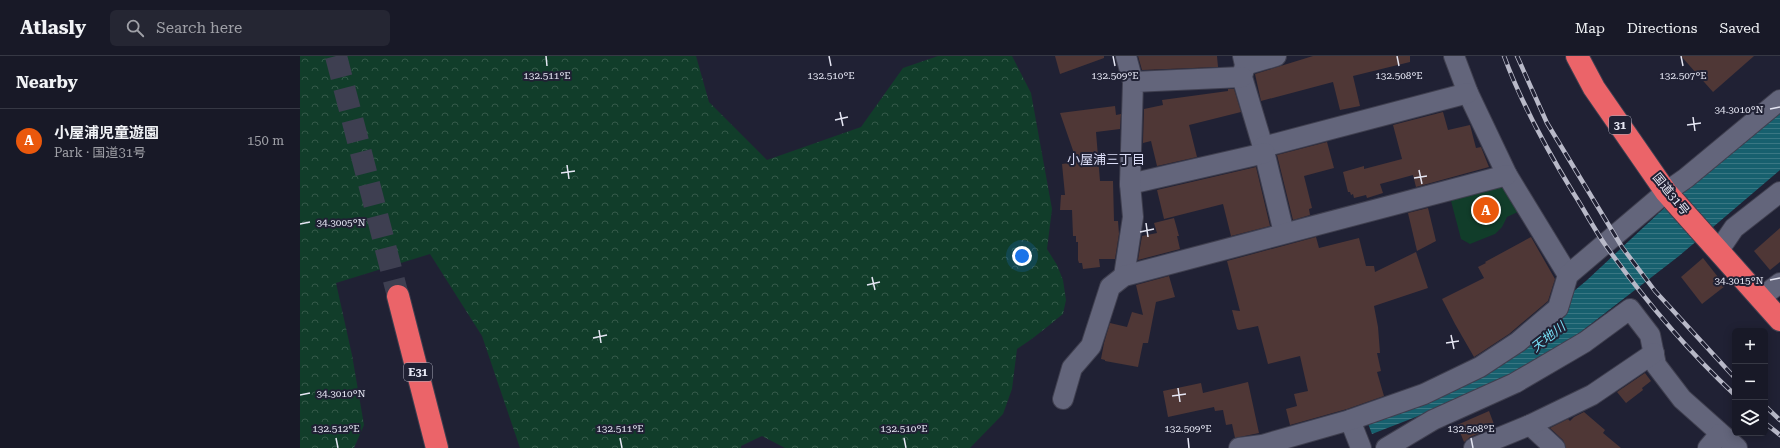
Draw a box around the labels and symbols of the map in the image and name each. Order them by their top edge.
text: 132.511°E [523,70,571,81]
text: 132.510°E [807,70,855,81]
text: 132.509°E [1091,70,1139,81]
text: 132.508°E [1375,70,1423,81]
text: 132.507°E [1659,70,1707,81]
text: 34.3010°N [1714,104,1764,115]
road number: 31 [1609,116,1631,134]
district label: 小屋浦三丁目 [1067,152,1145,167]
street label: 国道31号 [1650,170,1692,218]
pin: A [1473,195,1499,225]
text: 34.3005°N [316,217,366,228]
your location [1012,246,1032,266]
text: 34.3015°N [1714,275,1764,286]
water label: 天地川 [1528,318,1570,355]
road number: E31 [404,363,432,381]
text: 34.3010°N [316,388,366,399]
text: 132.512°E [312,423,360,434]
text: 132.511°E [596,423,644,434]
text: 132.510°E [880,423,928,434]
text: 132.509°E [1164,423,1212,434]
text: 132.508°E [1447,423,1495,434]

